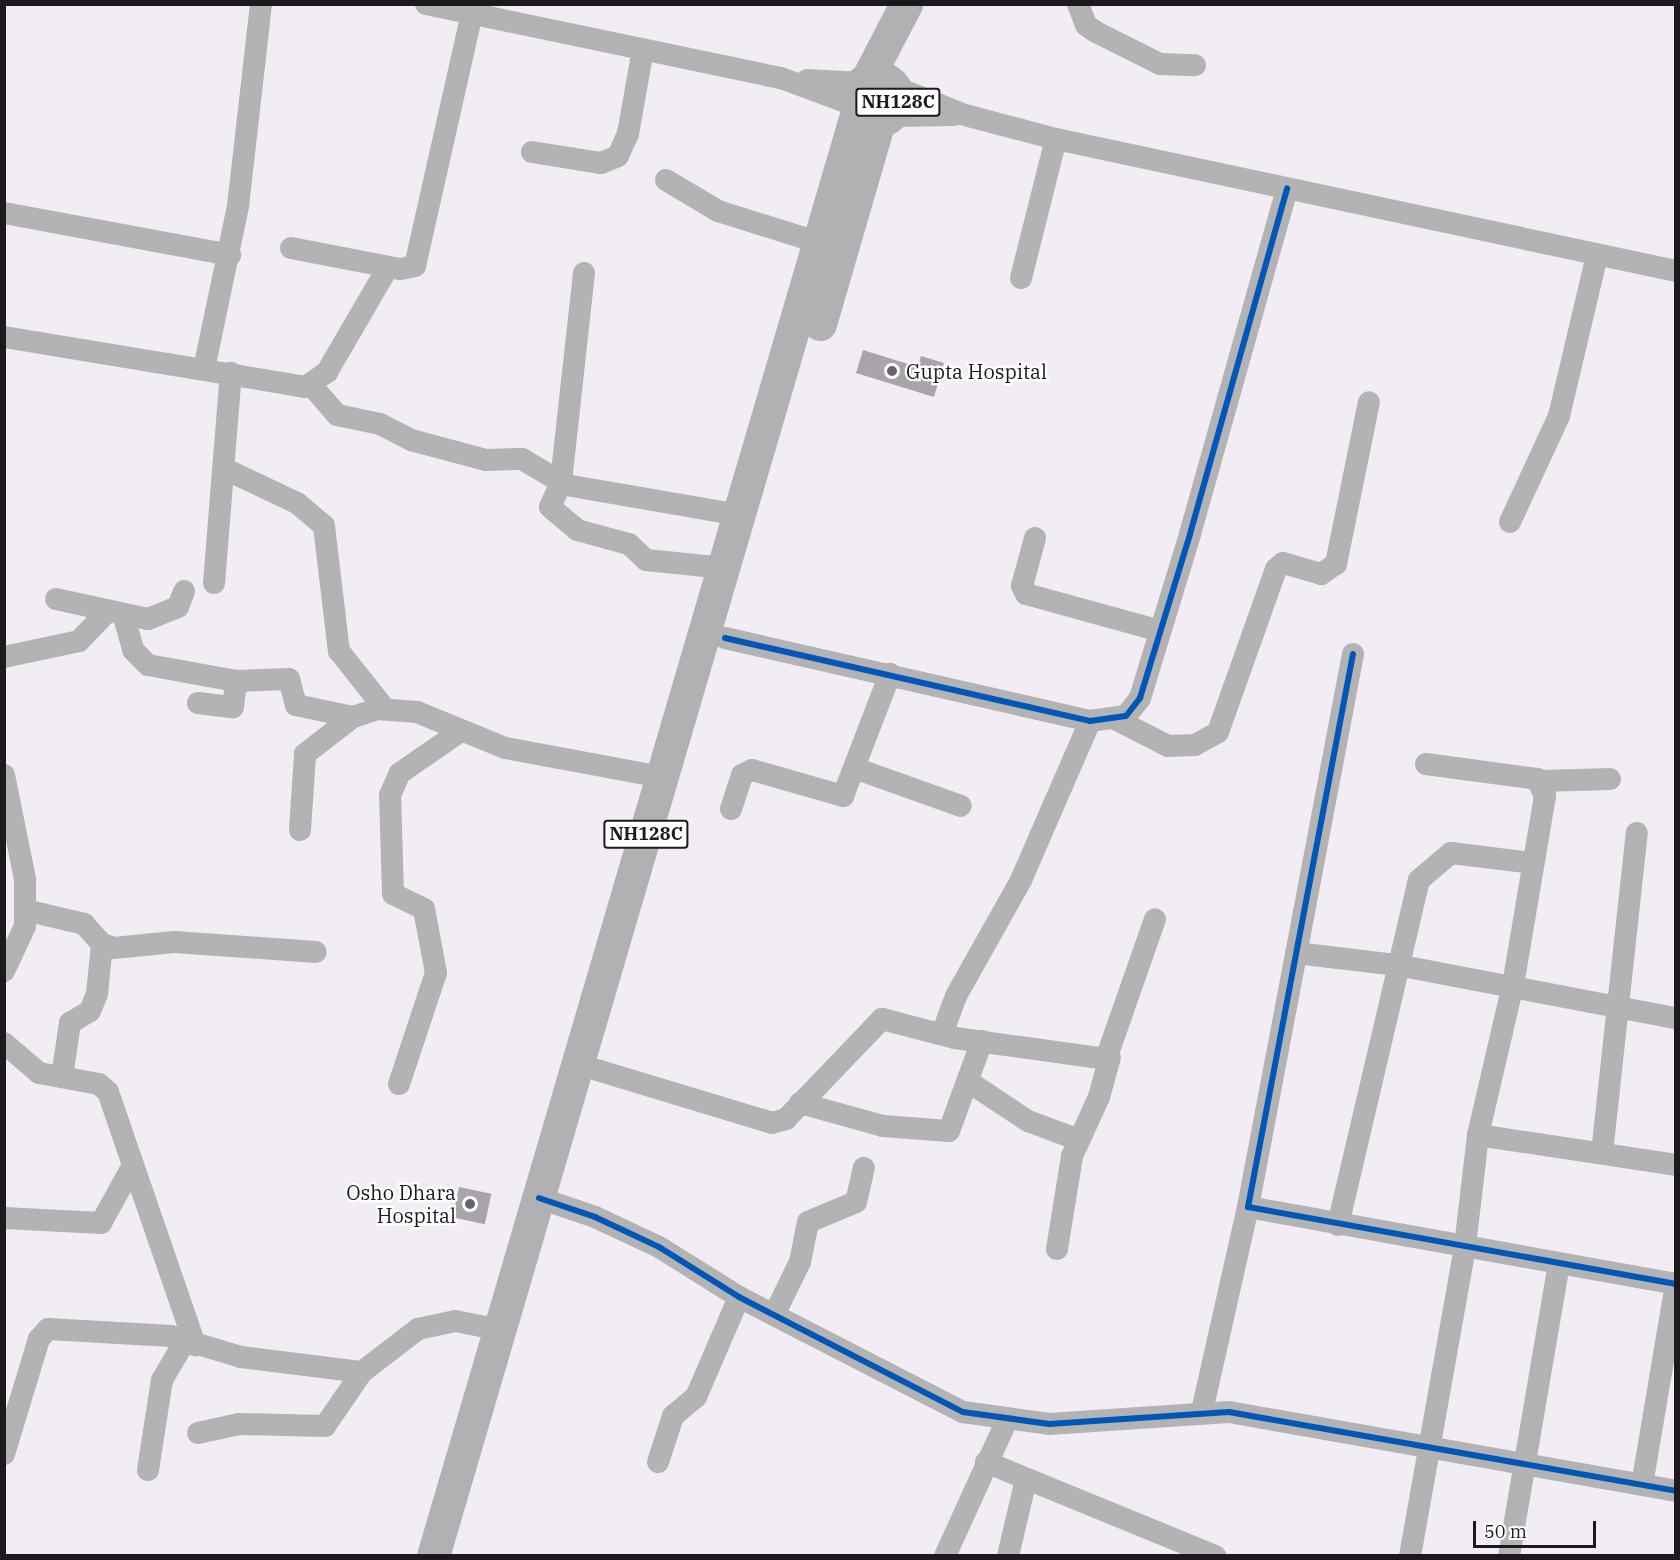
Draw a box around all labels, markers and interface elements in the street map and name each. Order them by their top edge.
road number: NH128C [854,87,942,117]
place label: Gupta Hospital [906,359,1047,383]
marker: Gupta Hospital [883,362,901,380]
road number: NH128C [602,819,690,849]
place label: Osho Dhara Hospital [346,1180,456,1227]
marker: Osho Dhara Hospital [461,1195,479,1213]
scale bar [1476,1509,1599,1547]
text: 50 m [1484,1520,1527,1543]

